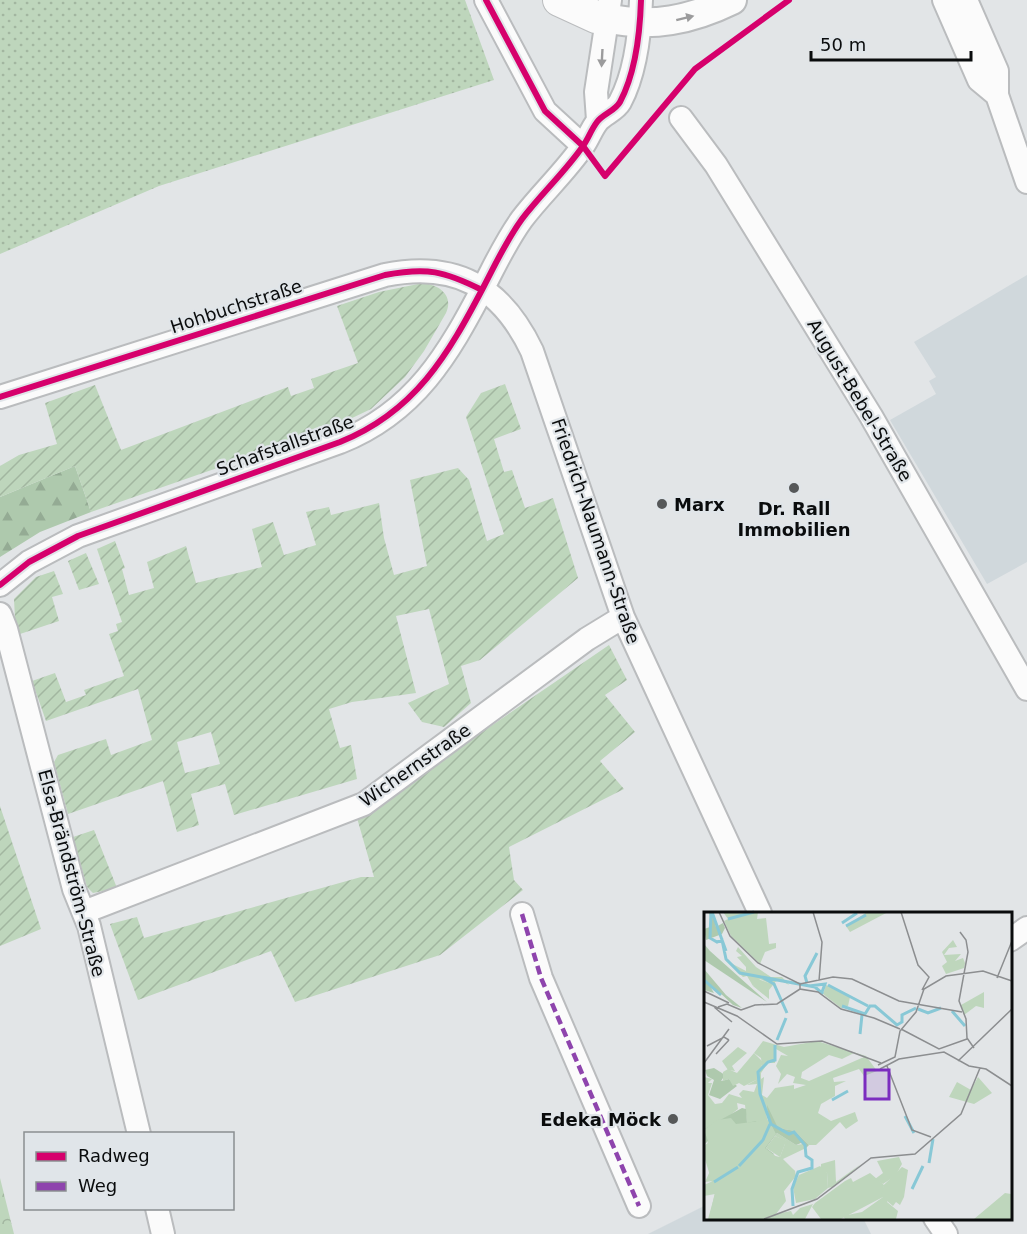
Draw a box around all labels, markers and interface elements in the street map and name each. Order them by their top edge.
one-way arrow [676,13,694,23]
scale bar [811,24,972,62]
text: 50 m [820,34,866,55]
one-way arrow [597,48,606,67]
street label: Hohbuchstraße [167,275,305,337]
street label: August-Bebel-Straße [803,315,917,485]
street label: Schafstallstraße [213,410,357,480]
street label: Friedrich-Naumann-Straße [547,415,645,647]
marker: Dr. Rall Immobilien [787,481,801,495]
place label: Marx [674,494,725,515]
marker: Marx [655,497,669,511]
place label: Dr. Rall Immobilien [738,498,851,540]
street label: Wichernstraße [356,719,474,811]
street label: Elsa-Brändström-Straße [34,767,110,979]
inset map [704,912,1012,1219]
place label: Edeka Möck [540,1109,662,1130]
marker: Edeka Möck [666,1112,680,1126]
legend [24,1132,234,1210]
text: Radweg [78,1145,150,1166]
text: Weg [78,1175,117,1196]

